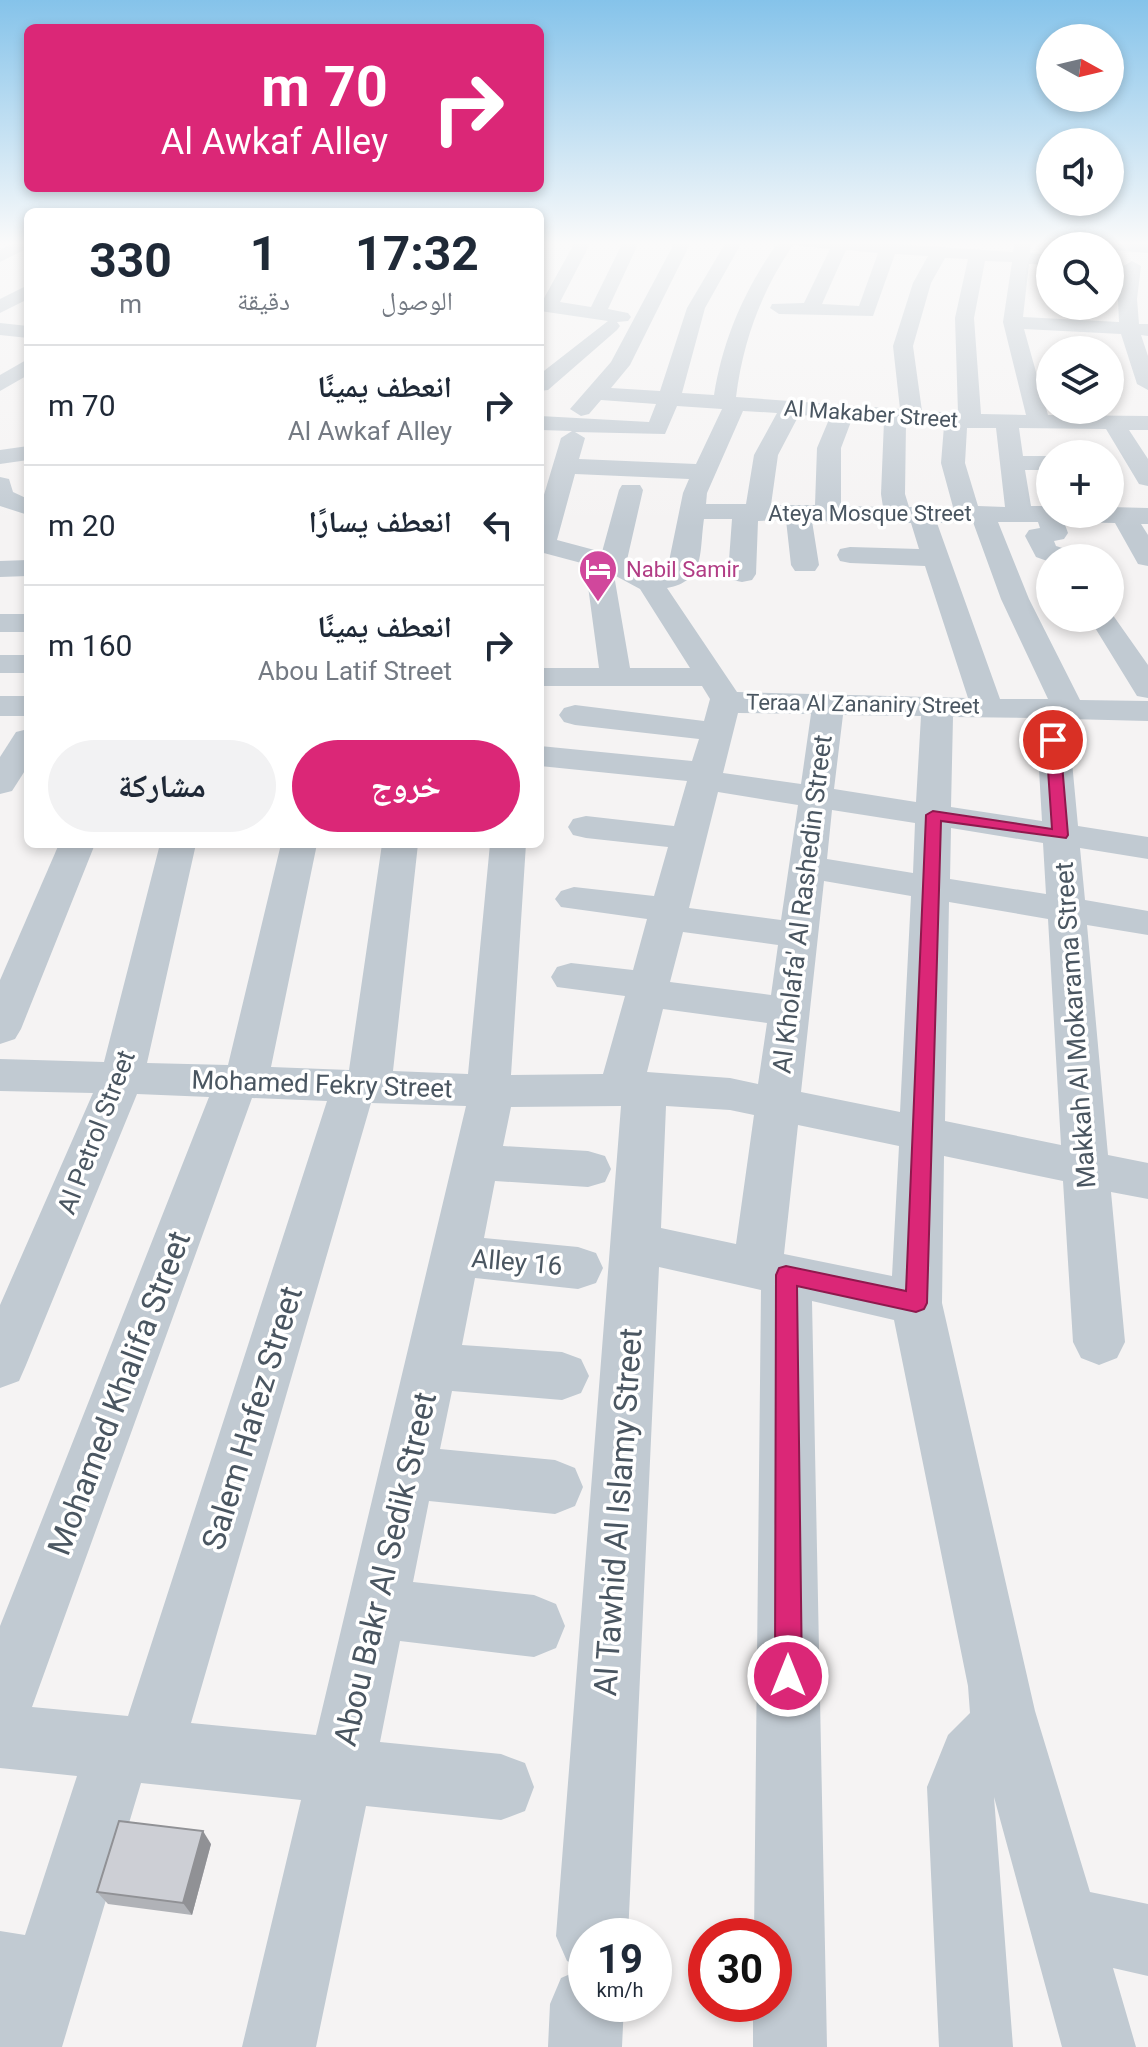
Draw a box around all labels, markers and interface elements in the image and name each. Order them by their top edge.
north arrow [1036,24,1124,112]
map controls [1036,24,1124,632]
text: 70 m [261,54,388,120]
icon: right [416,56,520,160]
text: Al Awkaf Alley [161,121,388,163]
button: sound [1036,128,1124,216]
text: 1 [250,225,277,282]
text: 17:32 [355,225,479,282]
text: 330 [89,232,172,289]
button: search [1036,232,1124,320]
text: دقيقة [237,286,290,316]
text: الوصول [381,286,453,316]
text: m [119,289,142,319]
button: layers [1036,336,1124,424]
text: انعطف يمينًا [317,369,452,404]
icon: right [476,383,520,427]
text: 70 m [48,388,116,423]
street label: Al Makaber Street [783,395,959,433]
text: Al Awkaf Alley [288,416,452,446]
button: + [1036,440,1124,528]
street label: Ateya Mosque Street [768,501,972,526]
icon: left [476,503,520,547]
text: انعطف يسارًا [309,504,452,539]
text: 20 m [48,508,116,543]
button: − [1036,544,1124,632]
hotel icon: Nabil Samir [577,548,619,603]
place label: Nabil Samir [626,557,740,582]
text: انعطف يمينًا [317,609,452,644]
icon: right [476,623,520,667]
text: 160 m [48,628,132,663]
text: Abou Latif Street [258,656,452,686]
street label: Teraa Al Zananiry Street [746,689,980,719]
pin [1019,706,1087,774]
icon: arrive [1031,718,1075,762]
street label: Al Kholafa' Al Rashedin Street [766,733,838,1075]
button: مشاركة [48,740,276,832]
button: خروج [292,740,520,832]
street label: Makkah Al Mokarama Street [1049,861,1101,1189]
street label: Al Petrol Street [51,1046,141,1218]
street label: Mohamed Fekry Street [191,1064,453,1104]
street label: Mohamed Khalifa Street [40,1226,198,1560]
street label: Alley 16 [470,1243,564,1281]
street label: Salem Hafez Street [194,1282,310,1554]
street label: Al Tawhid Al Islamy Street [586,1327,650,1697]
street label: Abou Bakr Al Sedik Street [326,1388,444,1750]
position arrow [746,1634,830,1718]
speed limit sign: 30 [688,1918,792,2022]
text: 19 [597,1936,643,1983]
text: km/h [597,1978,643,2002]

